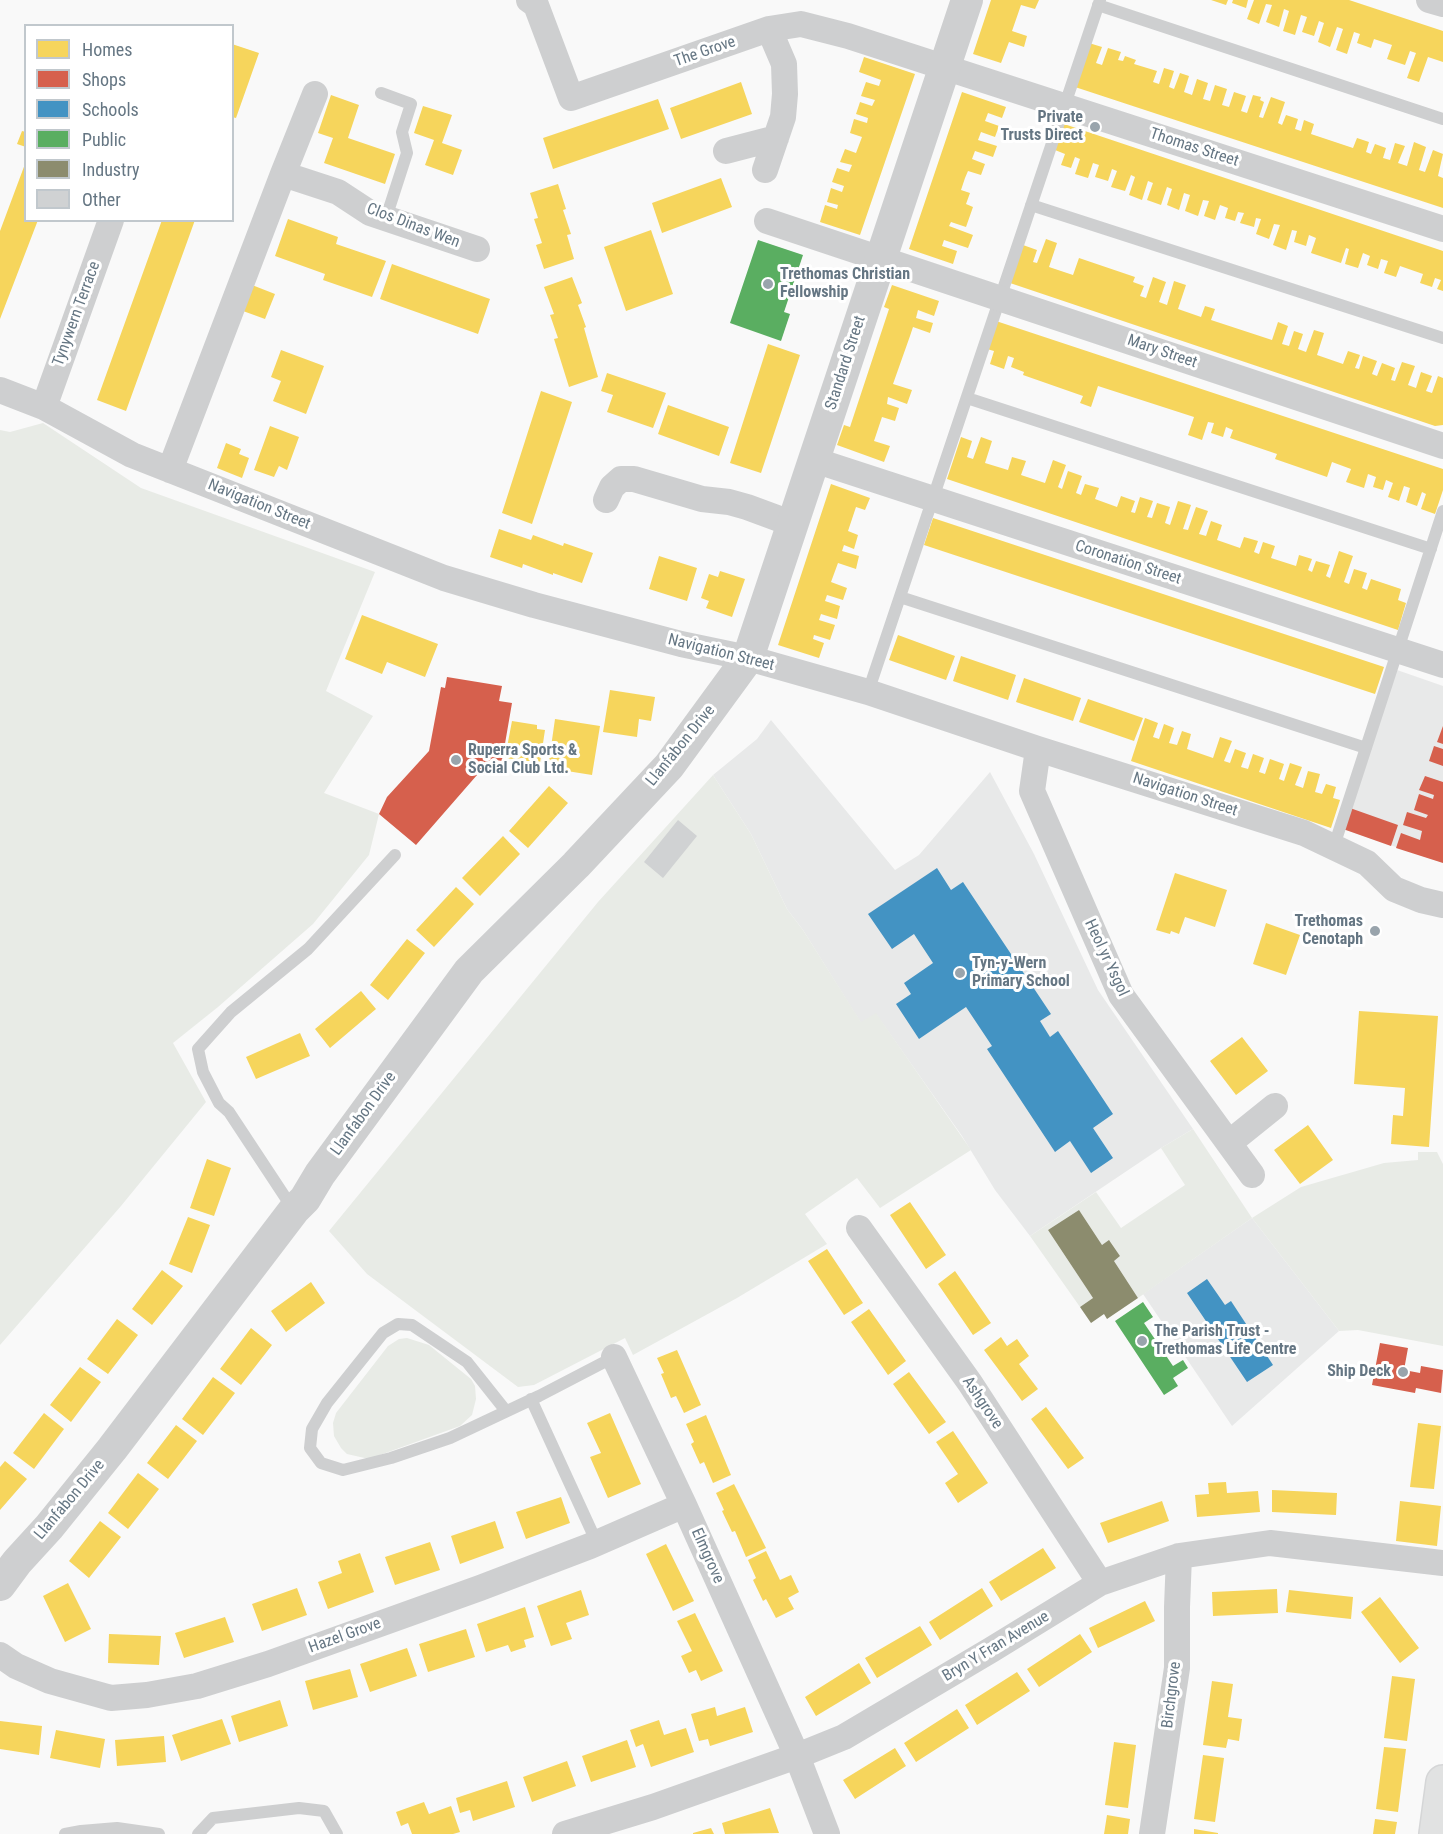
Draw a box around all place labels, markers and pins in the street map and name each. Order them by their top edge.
place label: Private Trusts Direct [1000,108,1083,146]
marker: Private Trusts Direct [1088,120,1102,134]
place label: Trethomas Christian Fellowship [780,265,910,303]
marker: Trethomas Christian Fellowship [761,277,775,291]
place label: Ruperra Sports & Social Club Ltd. [468,741,577,779]
marker: Ruperra Sports & Social Club Ltd. [449,753,463,767]
place label: Trethomas Cenotaph [1295,912,1363,950]
marker: Trethomas Cenotaph [1368,924,1382,938]
place label: Tyn-y-Wern Primary School [972,954,1070,992]
marker: Tyn-y-Wern Primary School [953,966,967,980]
place label: The Parish Trust - Trethomas Life Centre [1154,1322,1297,1360]
marker: The Parish Trust - Trethomas Life Centre [1135,1334,1149,1348]
place label: Ship Deck [1327,1362,1391,1382]
marker: Ship Deck [1396,1365,1410,1379]

